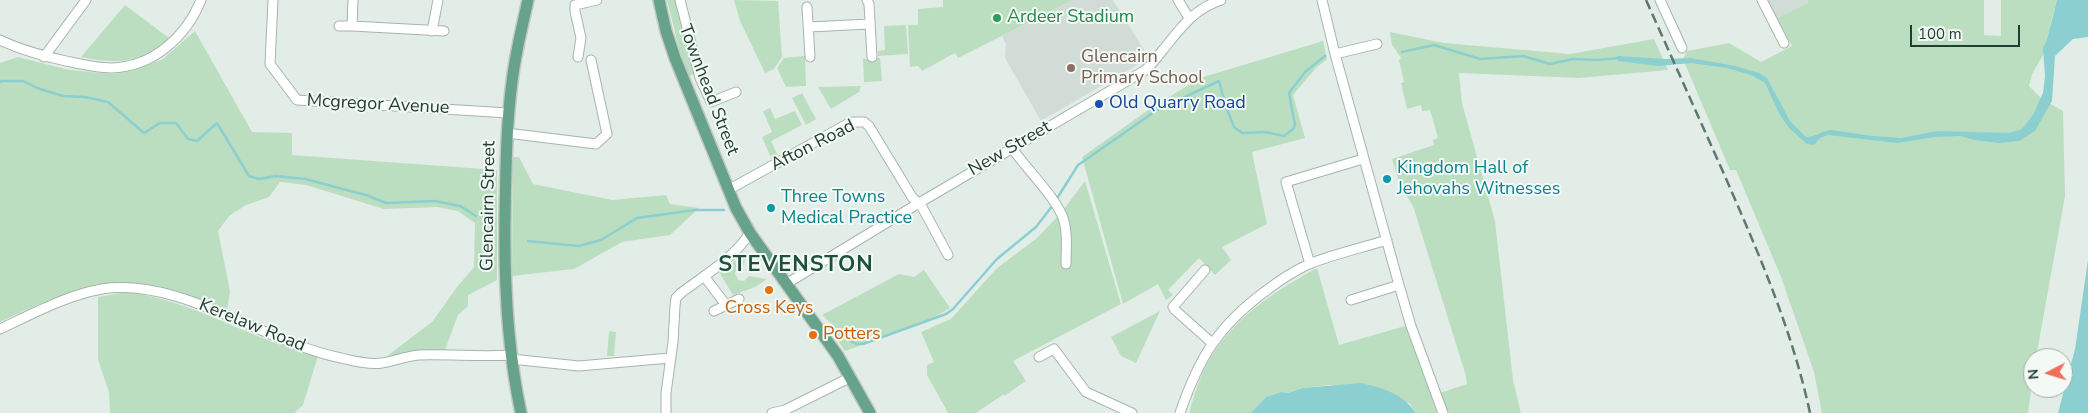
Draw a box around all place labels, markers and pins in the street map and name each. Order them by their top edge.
place label: Ardeer Stadium [1007,7,1134,29]
marker: Ardeer Stadium [991,12,1003,24]
place label: Glencairn Primary School [1081,47,1204,90]
marker: Glencairn Primary School [1065,62,1077,74]
place label: Old Quarry Road [1109,93,1246,115]
marker: Old Quarry Road [1093,98,1105,110]
place label: Kingdom Hall of Jehovahs Witnesses [1397,158,1560,200]
marker: Kingdom Hall of Jehovahs Witnesses [1381,173,1393,185]
place label: Three Towns Medical Practice [781,187,912,230]
marker: Three Towns Medical Practice [765,202,777,214]
marker: Cross Keys [763,284,775,296]
place label: Cross Keys [725,298,813,320]
place label: Potters [823,324,881,346]
marker: Potters [807,329,819,341]

